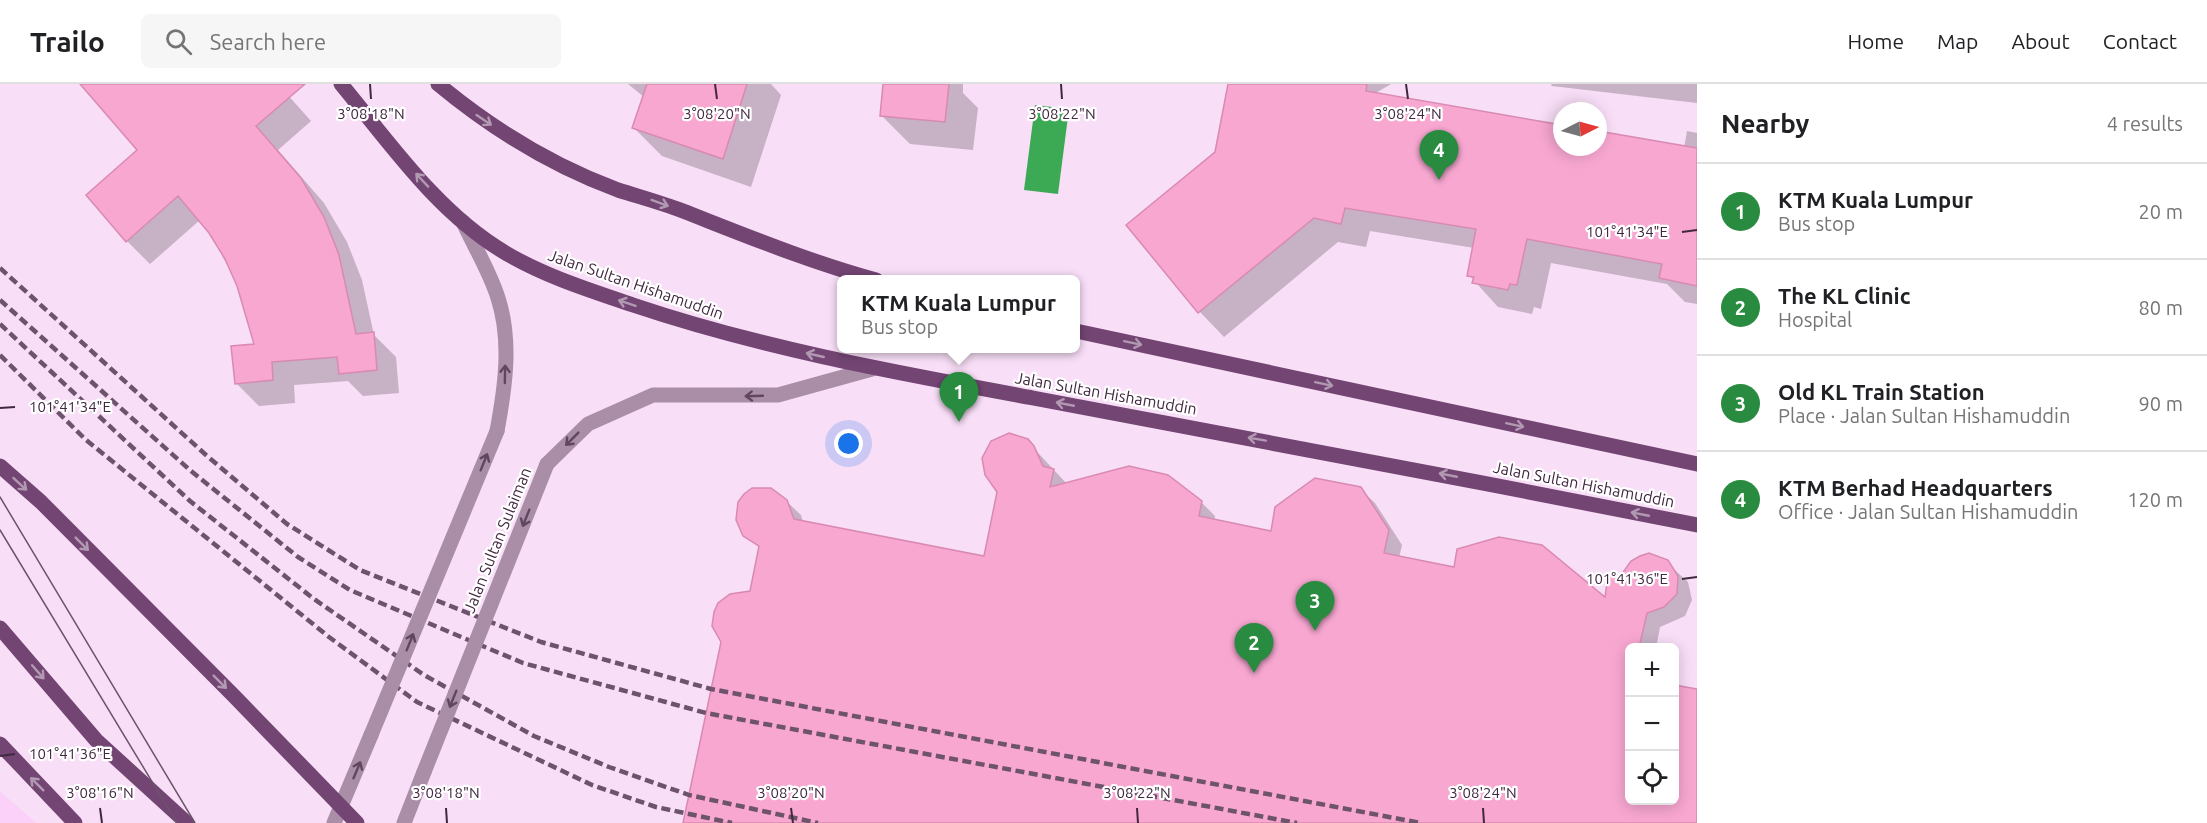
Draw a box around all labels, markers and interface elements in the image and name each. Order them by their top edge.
search box [141,14,561,68]
icon: search [162,25,195,58]
text: Trailo [30,26,105,57]
text: Search here [210,29,326,54]
text: Home [1847,29,1904,53]
text: Map [1937,29,1978,53]
text: About [2011,29,2070,53]
text: Contact [2103,29,2177,53]
north arrow [1553,102,1607,156]
text: 3°08'18"N [337,105,405,122]
text: 3°08'20"N [683,105,751,122]
text: 3°08'22"N [1028,105,1096,122]
text: 3°08'24"N [1374,105,1442,122]
text: Nearby [1721,109,1809,138]
text: 4 results [2107,112,2183,135]
one-way arrow [475,114,491,126]
pin: 4 [1420,130,1458,180]
one-way arrow [415,173,429,188]
text: KTM Kuala Lumpur [1778,187,1973,212]
one-way arrow [650,198,669,209]
text: 1 [1735,200,1746,223]
text: 20 m [2139,200,2183,223]
text: Bus stop [1778,212,1855,235]
text: 101°41'34"E [1586,223,1668,240]
street label: Jalan Sultan Hishamuddin [546,245,726,323]
popup [837,275,1080,353]
text: The KL Clinic [1778,283,1911,308]
text: KTM Kuala Lumpur [861,290,1056,315]
text: 2 [1735,296,1746,319]
text: 80 m [2139,296,2183,319]
one-way arrow [619,297,637,308]
text: Hospital [1778,308,1852,331]
text: Bus stop [861,315,938,338]
one-way arrow [1123,338,1142,349]
one-way arrow [806,349,825,361]
one-way arrow [500,364,511,384]
street label: Jalan Sultan Hishamuddin [1014,368,1198,418]
pin: 1 [940,372,978,422]
one-way arrow [1314,379,1333,390]
text: Old KL Train Station [1778,379,1985,404]
one-way arrow [745,390,765,401]
text: 3 [1735,392,1746,415]
text: 90 m [2139,392,2183,415]
text: 101°41'34"E [29,398,111,415]
one-way arrow [1056,398,1075,409]
text: Place · Jalan Sultan Hishamuddin [1778,404,2070,427]
one-way arrow [1504,420,1524,431]
your location [834,429,863,458]
one-way arrow [565,432,579,447]
one-way arrow [1247,433,1267,444]
one-way arrow [479,453,490,471]
street label: Jalan Sultan Hishamuddin [1492,458,1676,510]
street label: Jalan Sultan Sulaiman [460,465,534,615]
one-way arrow [1439,469,1459,480]
text: KTM Berhad Headquarters [1778,475,2053,500]
one-way arrow [13,477,28,491]
text: 4 [1735,488,1746,511]
text: 120 m [2127,488,2183,511]
text: Office · Jalan Sultan Hishamuddin [1778,500,2078,523]
one-way arrow [1630,507,1649,519]
one-way arrow [520,508,531,527]
one-way arrow [75,536,90,551]
text: 101°41'36"E [1586,570,1668,587]
pin: 3 [1296,582,1334,631]
pin: 2 [1234,624,1274,673]
one-way arrow [405,633,416,652]
map controls [1625,643,1679,805]
button: + [1625,643,1679,697]
one-way arrow [31,664,45,679]
one-way arrow [213,674,227,689]
one-way arrow [447,689,458,708]
button: − [1625,697,1679,751]
text: 101°41'36"E [29,745,111,762]
button: locate [1625,751,1679,805]
one-way arrow [352,761,363,780]
one-way arrow [29,777,44,792]
text: 3°08'16"N [66,784,134,801]
text: 3°08'18"N [412,784,480,801]
text: 3°08'20"N [757,784,825,801]
text: 3°08'22"N [1103,784,1171,801]
text: 3°08'24"N [1449,784,1517,801]

